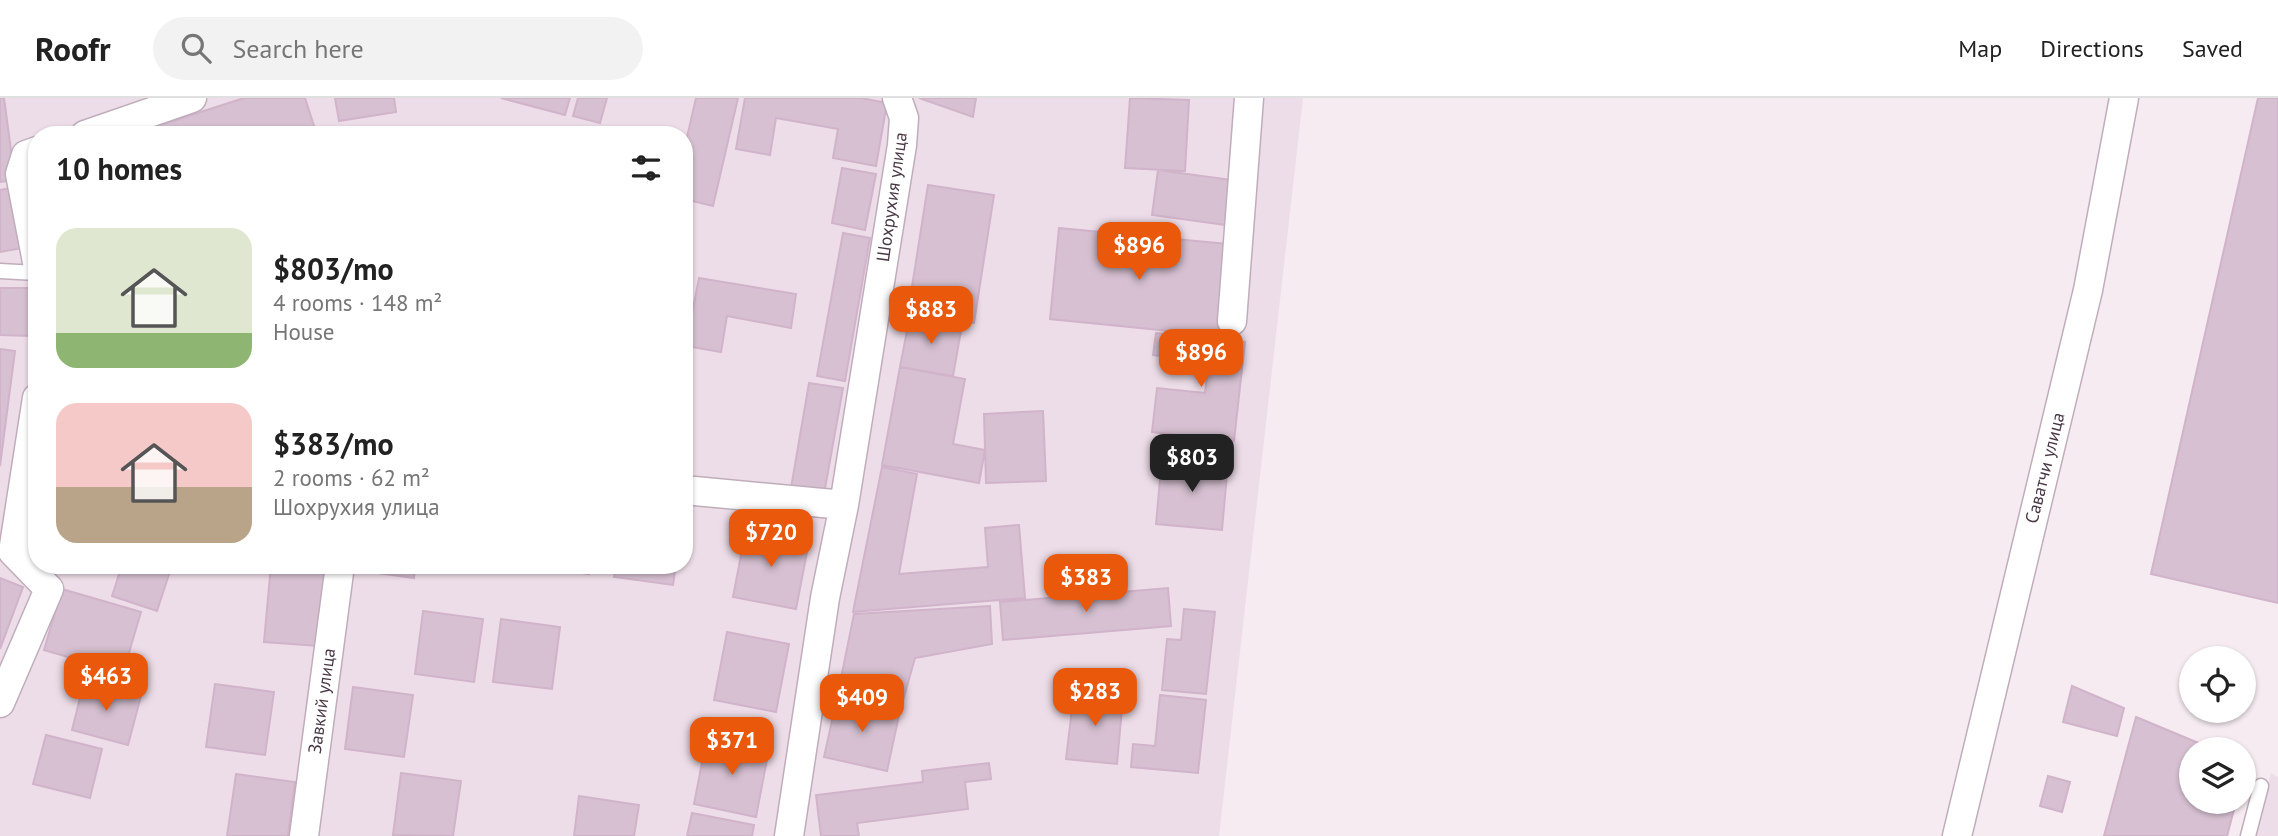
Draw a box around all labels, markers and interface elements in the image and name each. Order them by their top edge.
search box [153,17,643,80]
text: Roofr [35,27,111,70]
icon: search [177,29,215,67]
text: Search here [233,32,364,65]
text: Map [1958,33,2002,64]
text: Directions [2040,33,2144,64]
text: Saved [2182,33,2243,64]
street label: Шохрухия улица [871,131,912,263]
text: 10 homes [56,149,182,188]
icon: filters [627,149,665,187]
pin: $896 [1098,222,1180,282]
text: $896 [1113,230,1165,259]
text: $803/mo [273,249,394,288]
icon: home [112,256,196,340]
pin: $883 [890,286,972,346]
text: 4 rooms · 148 m² [273,288,442,317]
text: $883 [905,294,957,323]
text: House [273,317,335,346]
pin: $896 [1160,330,1242,389]
text: $896 [1175,337,1227,366]
street label: Саватчи улица [2020,410,2069,526]
text: $383/mo [273,424,394,463]
icon: home [112,431,196,515]
pin: $803 [1151,434,1233,494]
text: $803 [1166,442,1218,471]
text: 2 rooms · 62 m² [273,463,430,492]
text: Шохрухия улица [273,492,440,521]
pin: $720 [730,510,812,569]
text: $720 [745,517,797,546]
pin: $383 [1045,554,1127,614]
text: $383 [1060,562,1112,591]
map controls [2179,646,2256,814]
button: locate [2179,646,2256,723]
street label: Завкий улица [303,647,340,755]
pin: $463 [65,654,147,713]
text: $463 [80,661,132,690]
pin: $283 [1054,668,1136,728]
pin: $409 [821,674,903,734]
text: $283 [1069,676,1121,705]
text: $409 [836,682,888,711]
pin: $371 [691,718,773,777]
text: $371 [706,725,758,754]
button: layers [2179,737,2256,814]

